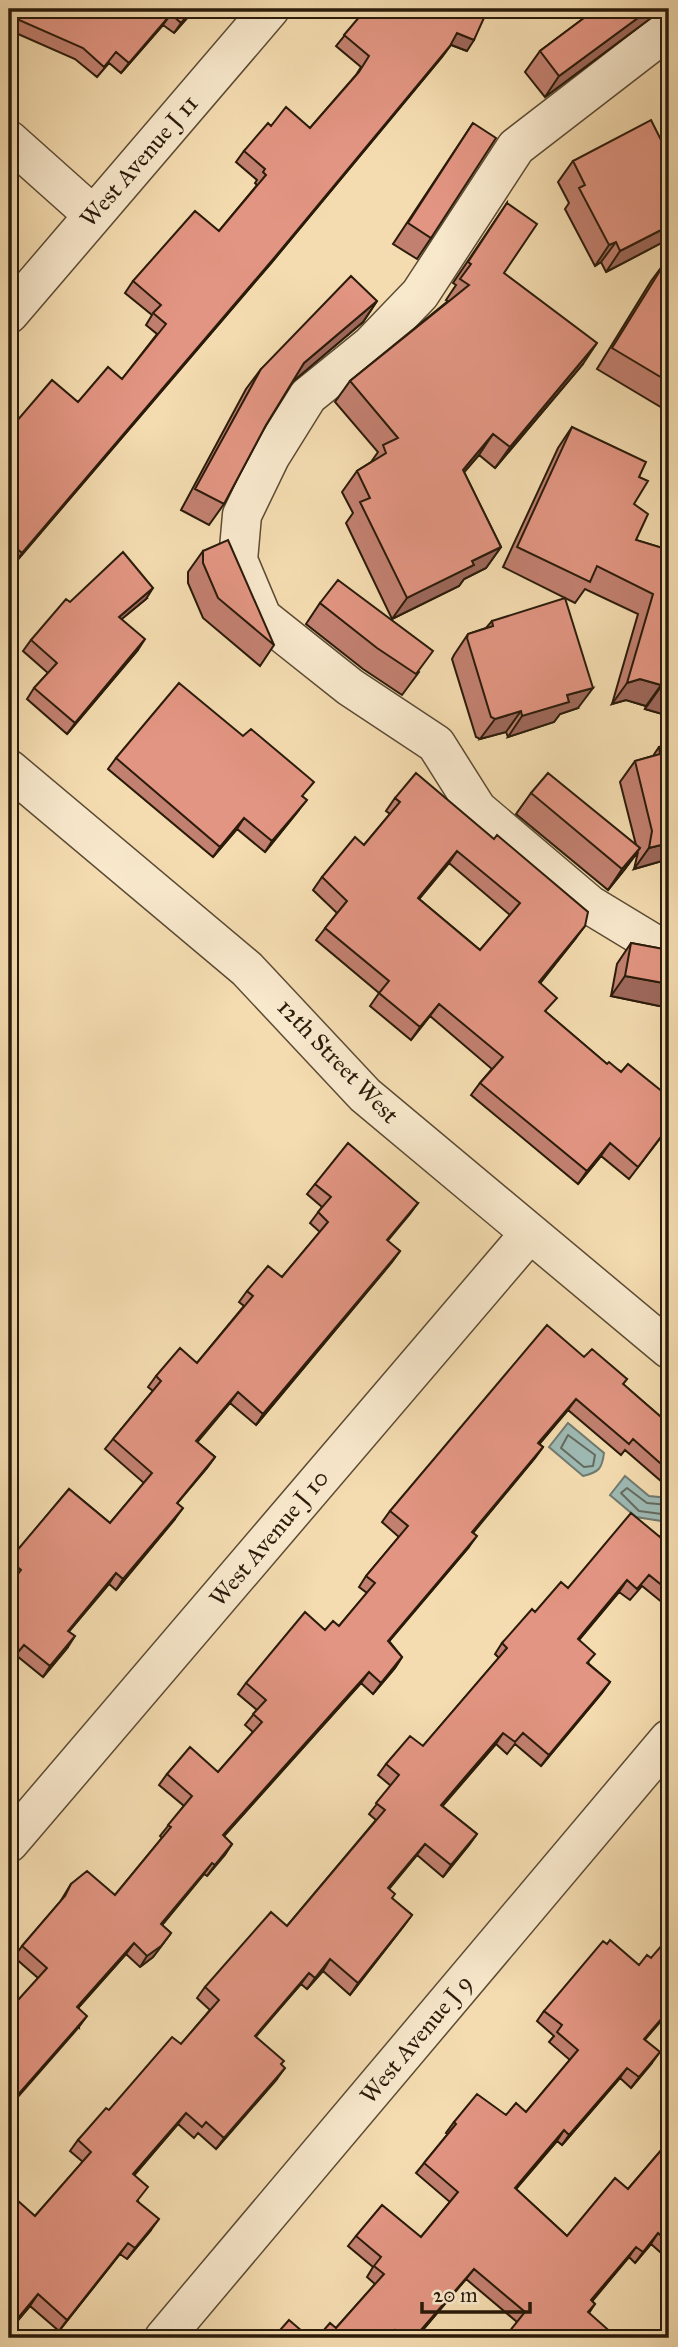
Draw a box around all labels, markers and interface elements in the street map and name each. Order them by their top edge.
street label: West Avenue J 11 [73,89,205,233]
street label: 12th Street West [271,992,405,1130]
street label: West Avenue J 10 [203,1463,335,1613]
street label: West Avenue J 9 [353,1968,479,2110]
scale bar [422,2270,531,2314]
text: 20 m [433,2282,478,2308]

